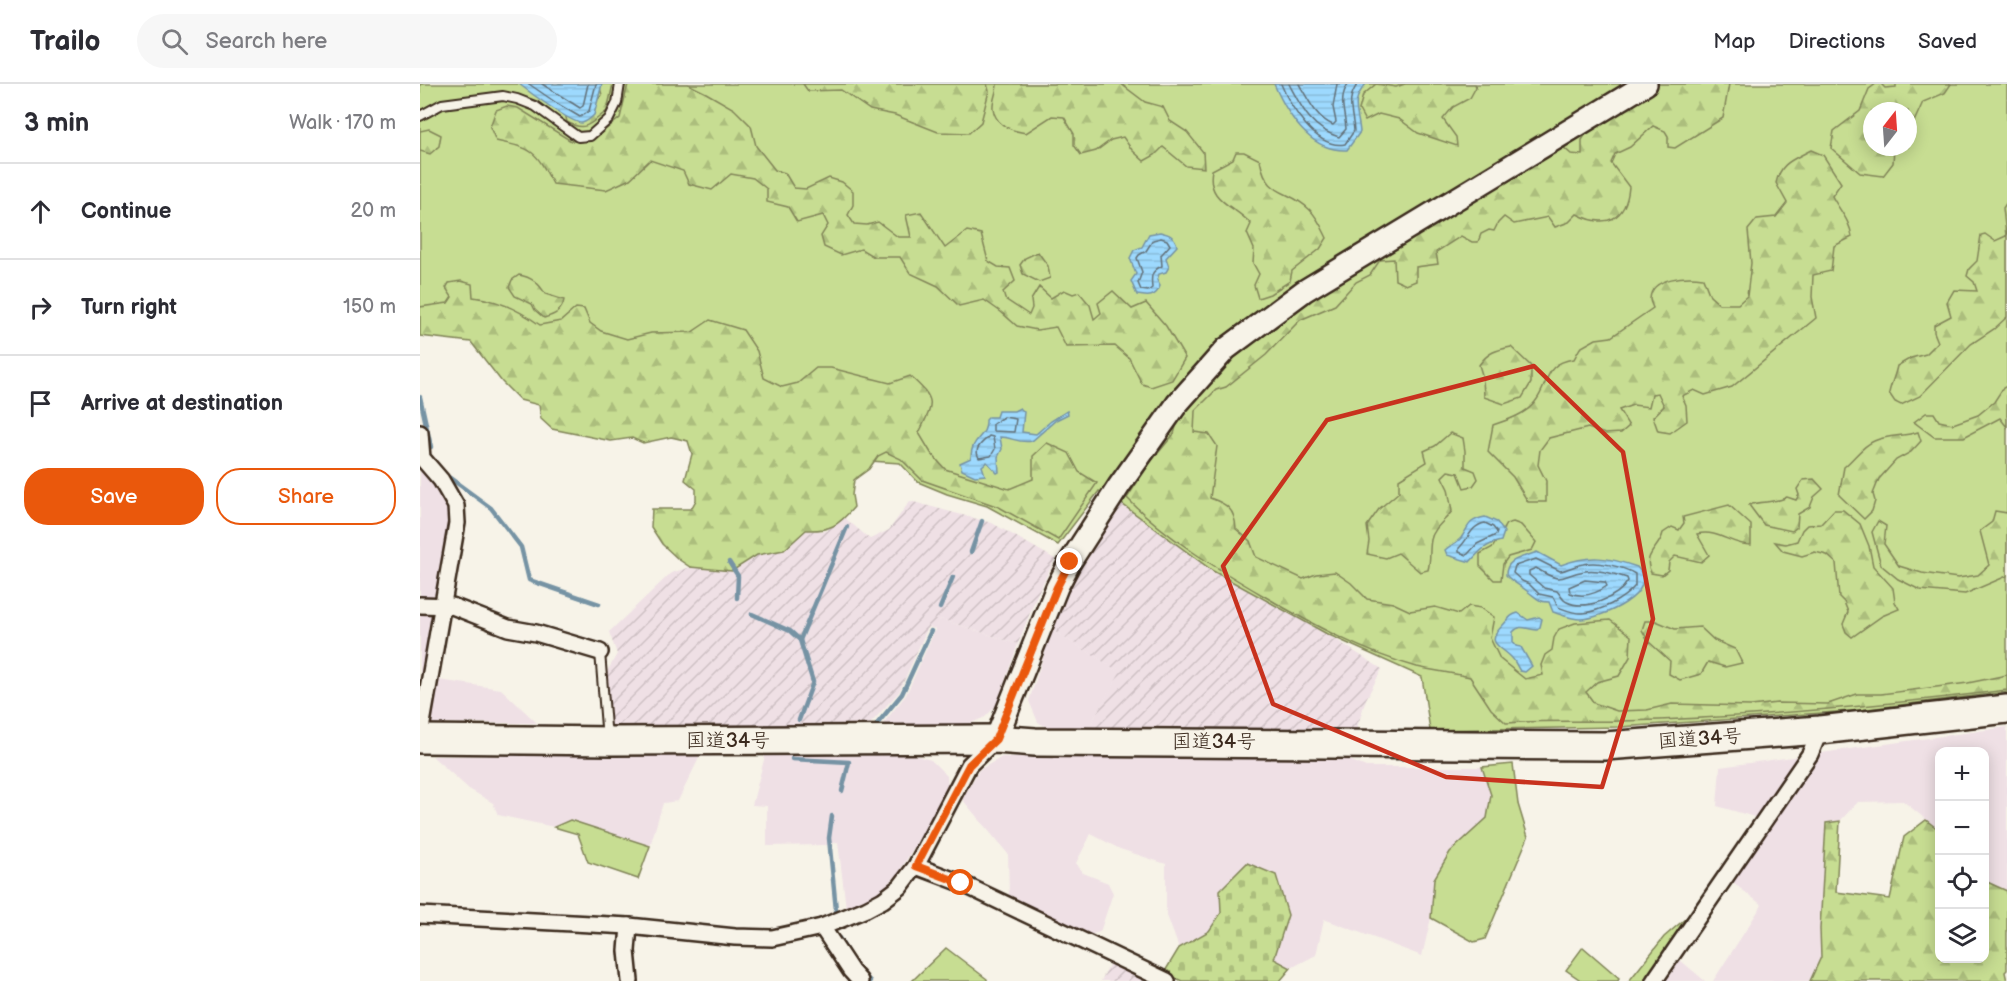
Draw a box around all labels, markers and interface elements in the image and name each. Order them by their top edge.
search box [137,14,557,68]
text: Trailo [30,25,101,58]
icon: search [158,25,191,58]
text: Search here [206,28,327,55]
text: Map [1713,29,1756,54]
text: Directions [1789,29,1885,54]
text: Saved [1918,29,1977,54]
north arrow [1863,102,1917,156]
text: 3 min [24,108,89,139]
text: Walk · 170 m [289,111,396,135]
icon: ahead [24,195,57,228]
text: Continue [81,198,171,225]
text: 20 m [351,199,396,223]
icon: right [24,291,57,324]
text: Turn right [81,294,177,321]
text: 150 m [343,295,396,319]
icon: arrive [24,387,57,420]
text: Arrive at destination [81,390,283,417]
button: Save [24,468,204,525]
button: Share [216,468,396,525]
route end [1056,548,1082,574]
street label: 国道34号 [1657,724,1743,754]
street label: 国道34号 [686,729,770,753]
street label: 国道34号 [1172,730,1256,754]
map controls [1935,747,1989,963]
button: + [1935,747,1989,801]
button: − [1935,801,1989,855]
button: locate [1935,855,1989,909]
route start [947,869,973,895]
button: layers [1935,909,1989,963]

